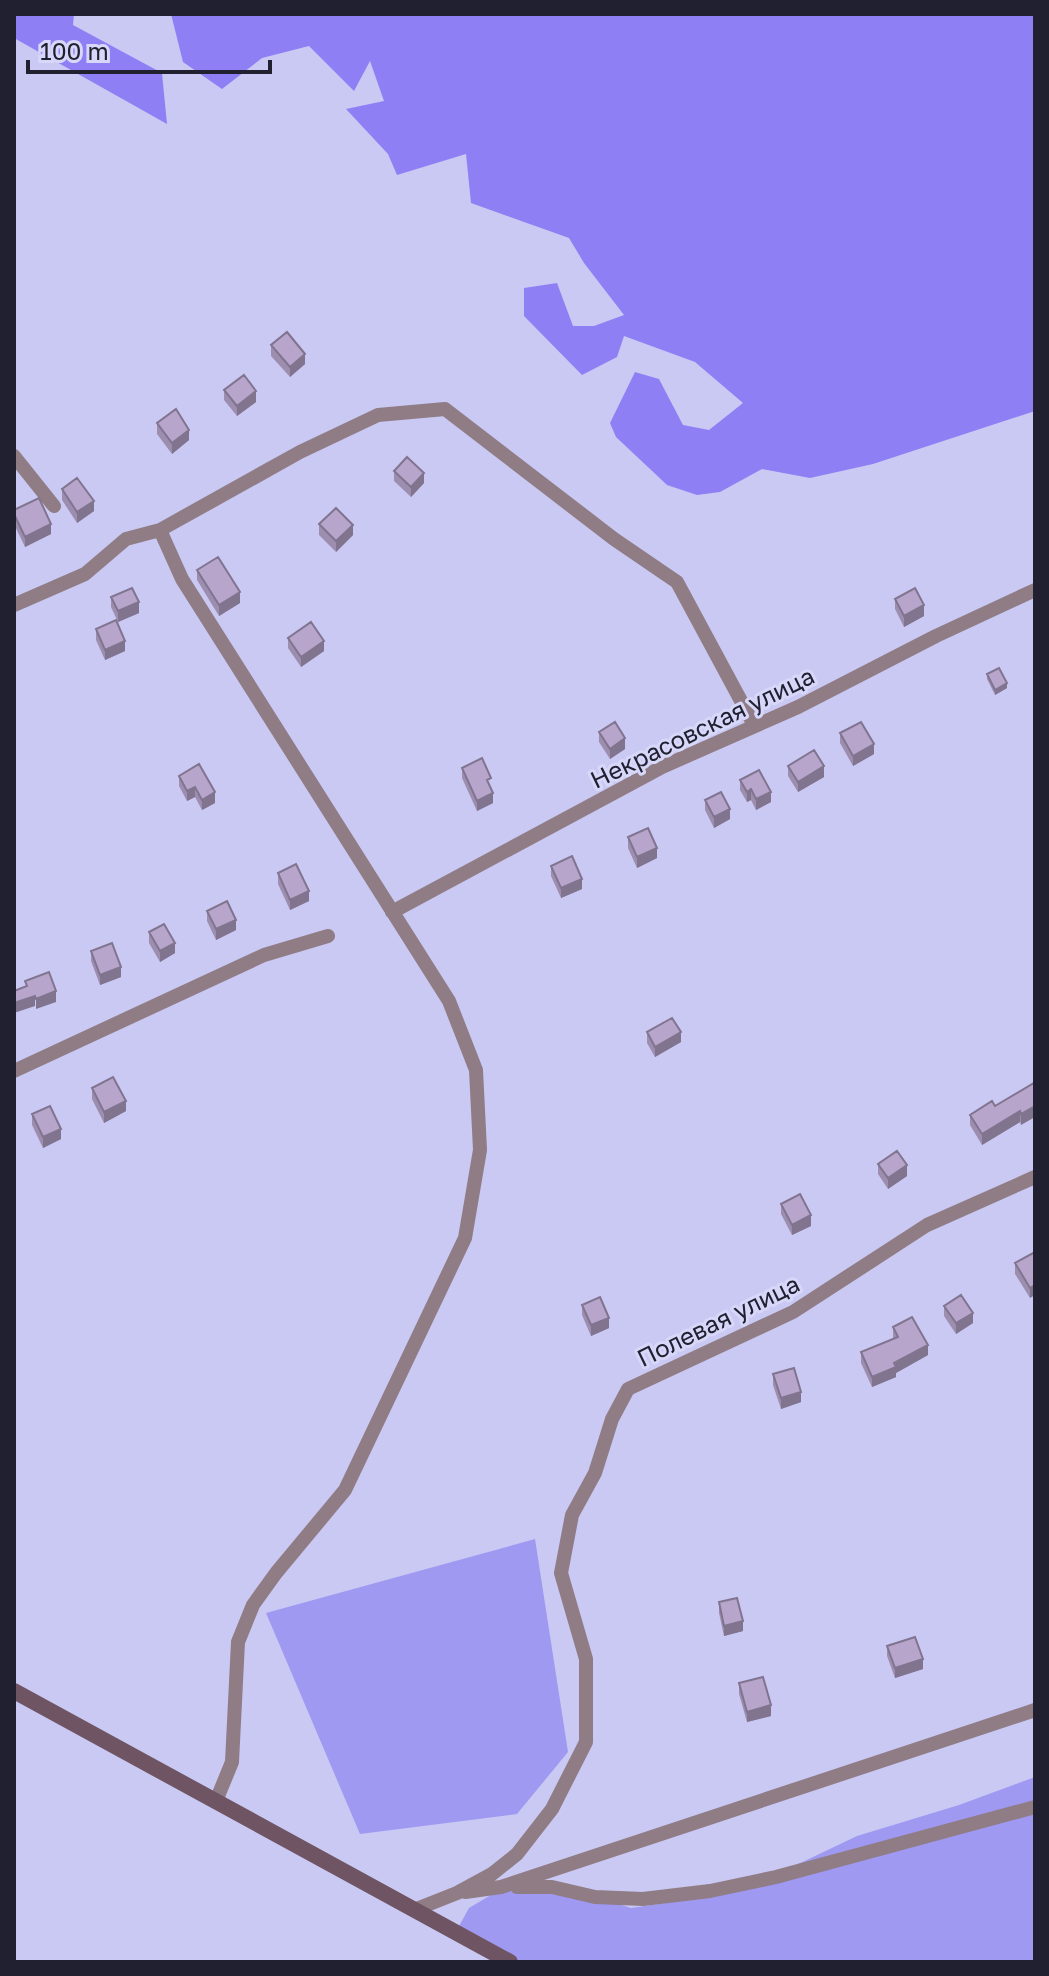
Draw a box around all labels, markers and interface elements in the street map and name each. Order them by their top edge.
scale bar [28,24,270,74]
text: 100 m [40,36,109,65]
street label: Некрасовская улица [585,660,819,794]
street label: Полевая улица [632,1268,804,1372]

